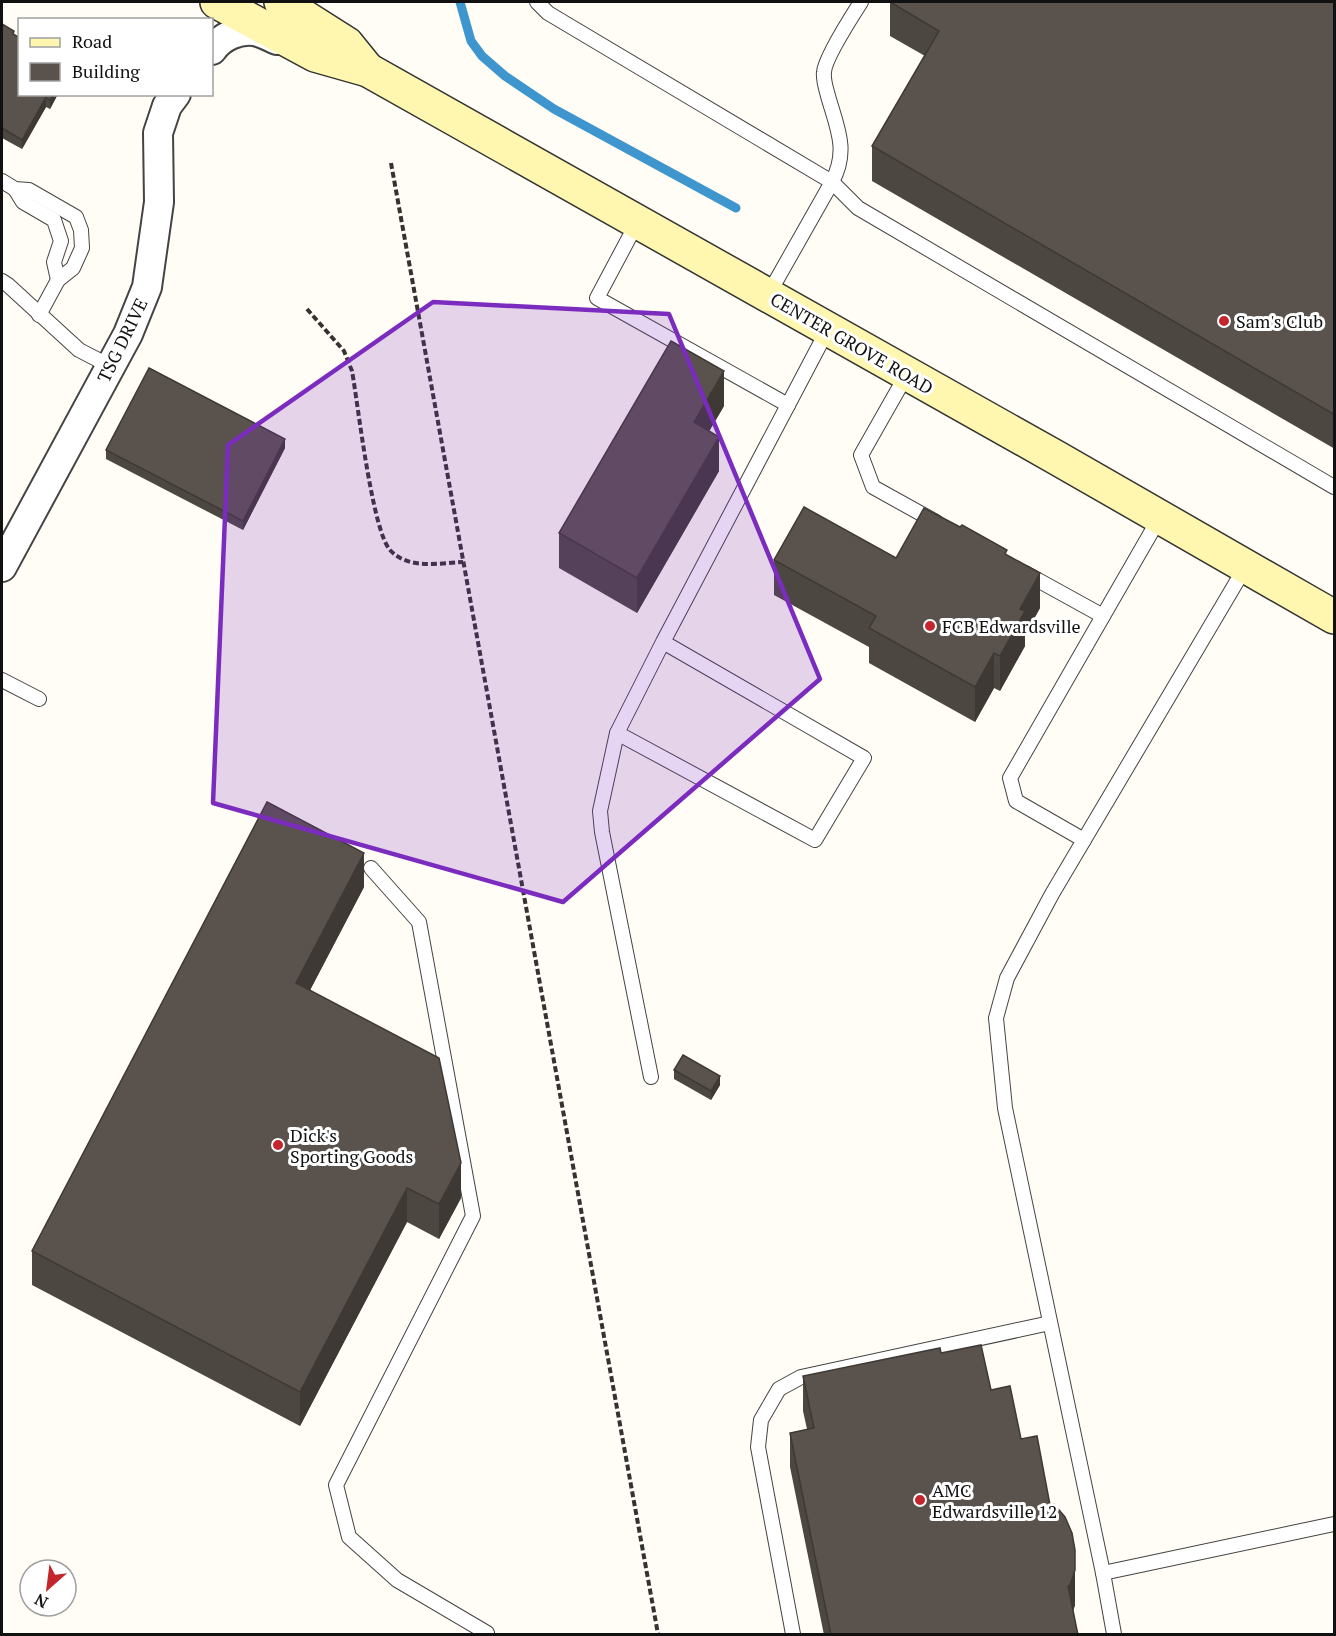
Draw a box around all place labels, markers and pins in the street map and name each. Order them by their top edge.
place label: Sam's Club [1236,309,1323,333]
marker: Sam's Club [1217,314,1231,328]
place label: FCB Edwardsville [942,614,1081,638]
marker: FCB Edwardsville [923,619,937,633]
place label: Dick's Sporting Goods [290,1123,413,1168]
marker: Dick's Sporting Goods [271,1138,285,1152]
place label: AMC Edwardsville 12 [932,1478,1057,1523]
marker: AMC Edwardsville 12 [913,1493,927,1507]

